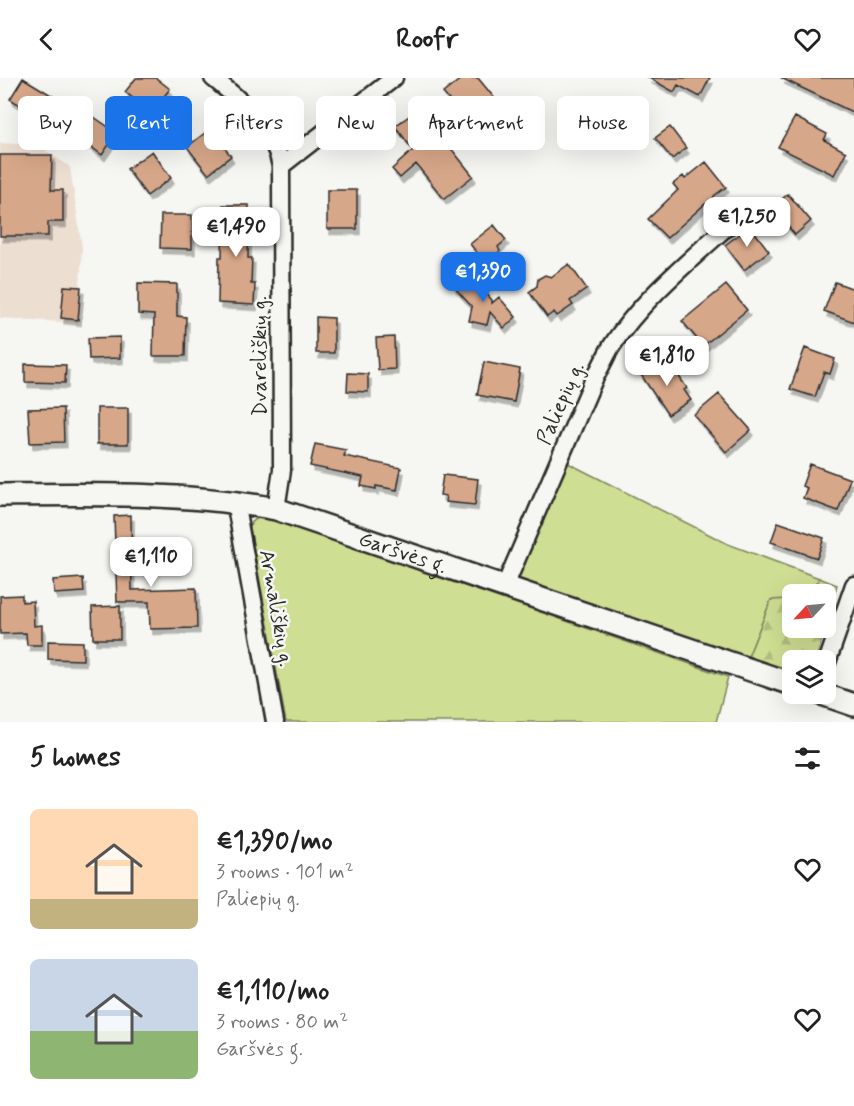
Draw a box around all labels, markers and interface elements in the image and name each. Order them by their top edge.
text: Roofr [396,22,458,57]
icon: back [30,23,63,56]
icon: heart [791,23,824,56]
chip: Buy [18,96,93,150]
chip: Rent [105,96,192,150]
chip: Filters [204,96,304,150]
chip: New [316,96,396,150]
chip: Apartment [408,96,545,150]
chip: House [557,96,649,150]
pin: €1,250 [698,197,796,248]
text: €1,250 [717,203,777,230]
pin: €1,490 [187,207,285,258]
text: €1,490 [206,213,266,240]
pin: €1,390 [434,252,532,303]
text: €1,390 [455,258,511,285]
street label: Dvareliškių g. [246,296,274,416]
pin: €1,810 [618,336,716,387]
text: €1,810 [639,342,695,369]
street label: Paliepių g. [530,358,592,449]
street label: Garšvės g. [355,525,450,581]
pin: €1,110 [102,537,200,588]
text: €1,110 [124,543,178,570]
street label: Armališkių g. [252,547,300,669]
north arrow [782,584,836,638]
map controls [782,584,836,704]
button: layers [782,650,836,704]
text: 5 homes [30,741,121,775]
icon: filters [791,742,824,775]
text: €1,390/mo [216,825,333,859]
icon: home [78,833,150,905]
icon: heart [791,853,824,886]
text: 3 rooms · 101 m² [216,859,354,886]
text: Paliepių g. [216,886,300,913]
text: €1,110/mo [216,975,329,1009]
icon: home [78,983,150,1055]
icon: heart [791,1003,824,1036]
text: 3 rooms · 80 m² [216,1009,348,1036]
text: Garšvės g. [216,1036,303,1063]

